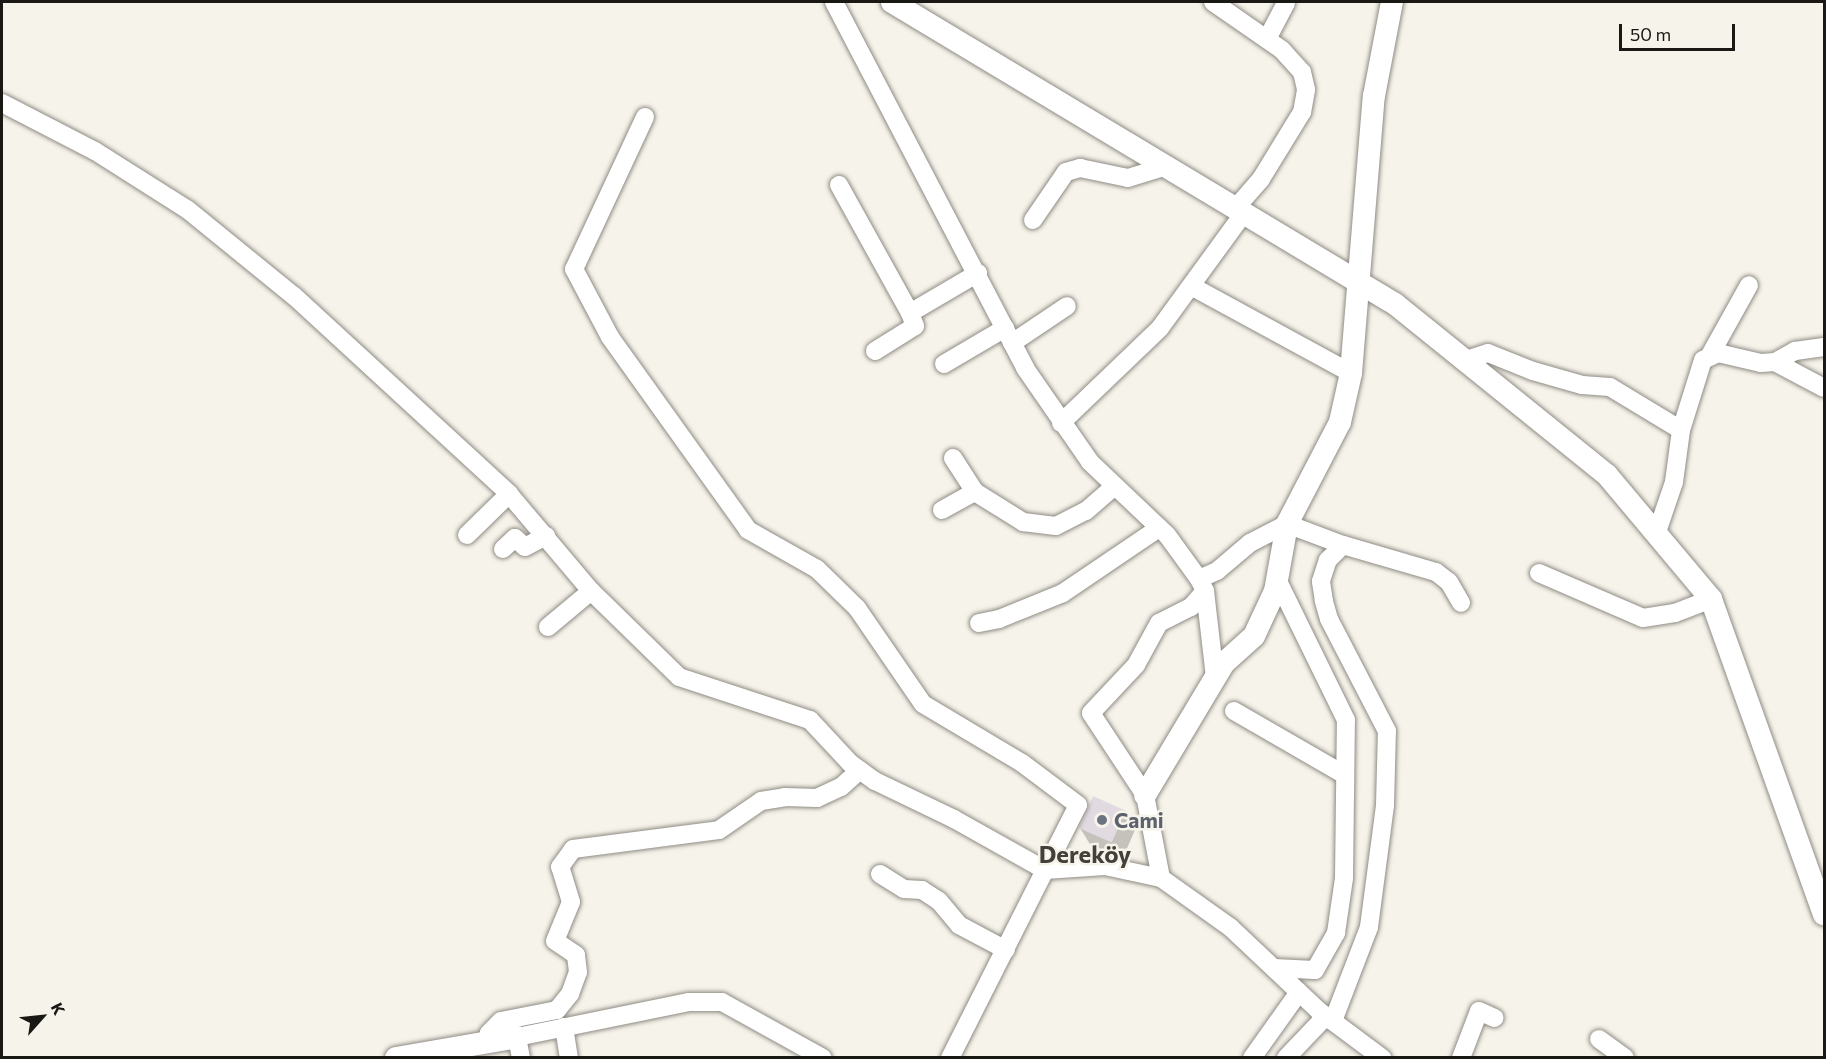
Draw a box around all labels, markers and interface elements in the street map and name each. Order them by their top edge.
scale bar [1622,12,1738,50]
text: 50 m [1630,23,1671,45]
place label: Cami [1114,807,1164,833]
marker: Cami [1095,813,1109,827]
district label: Dereköy [1039,840,1131,868]
north arrow [12,987,72,1047]
text: K [47,999,69,1018]

